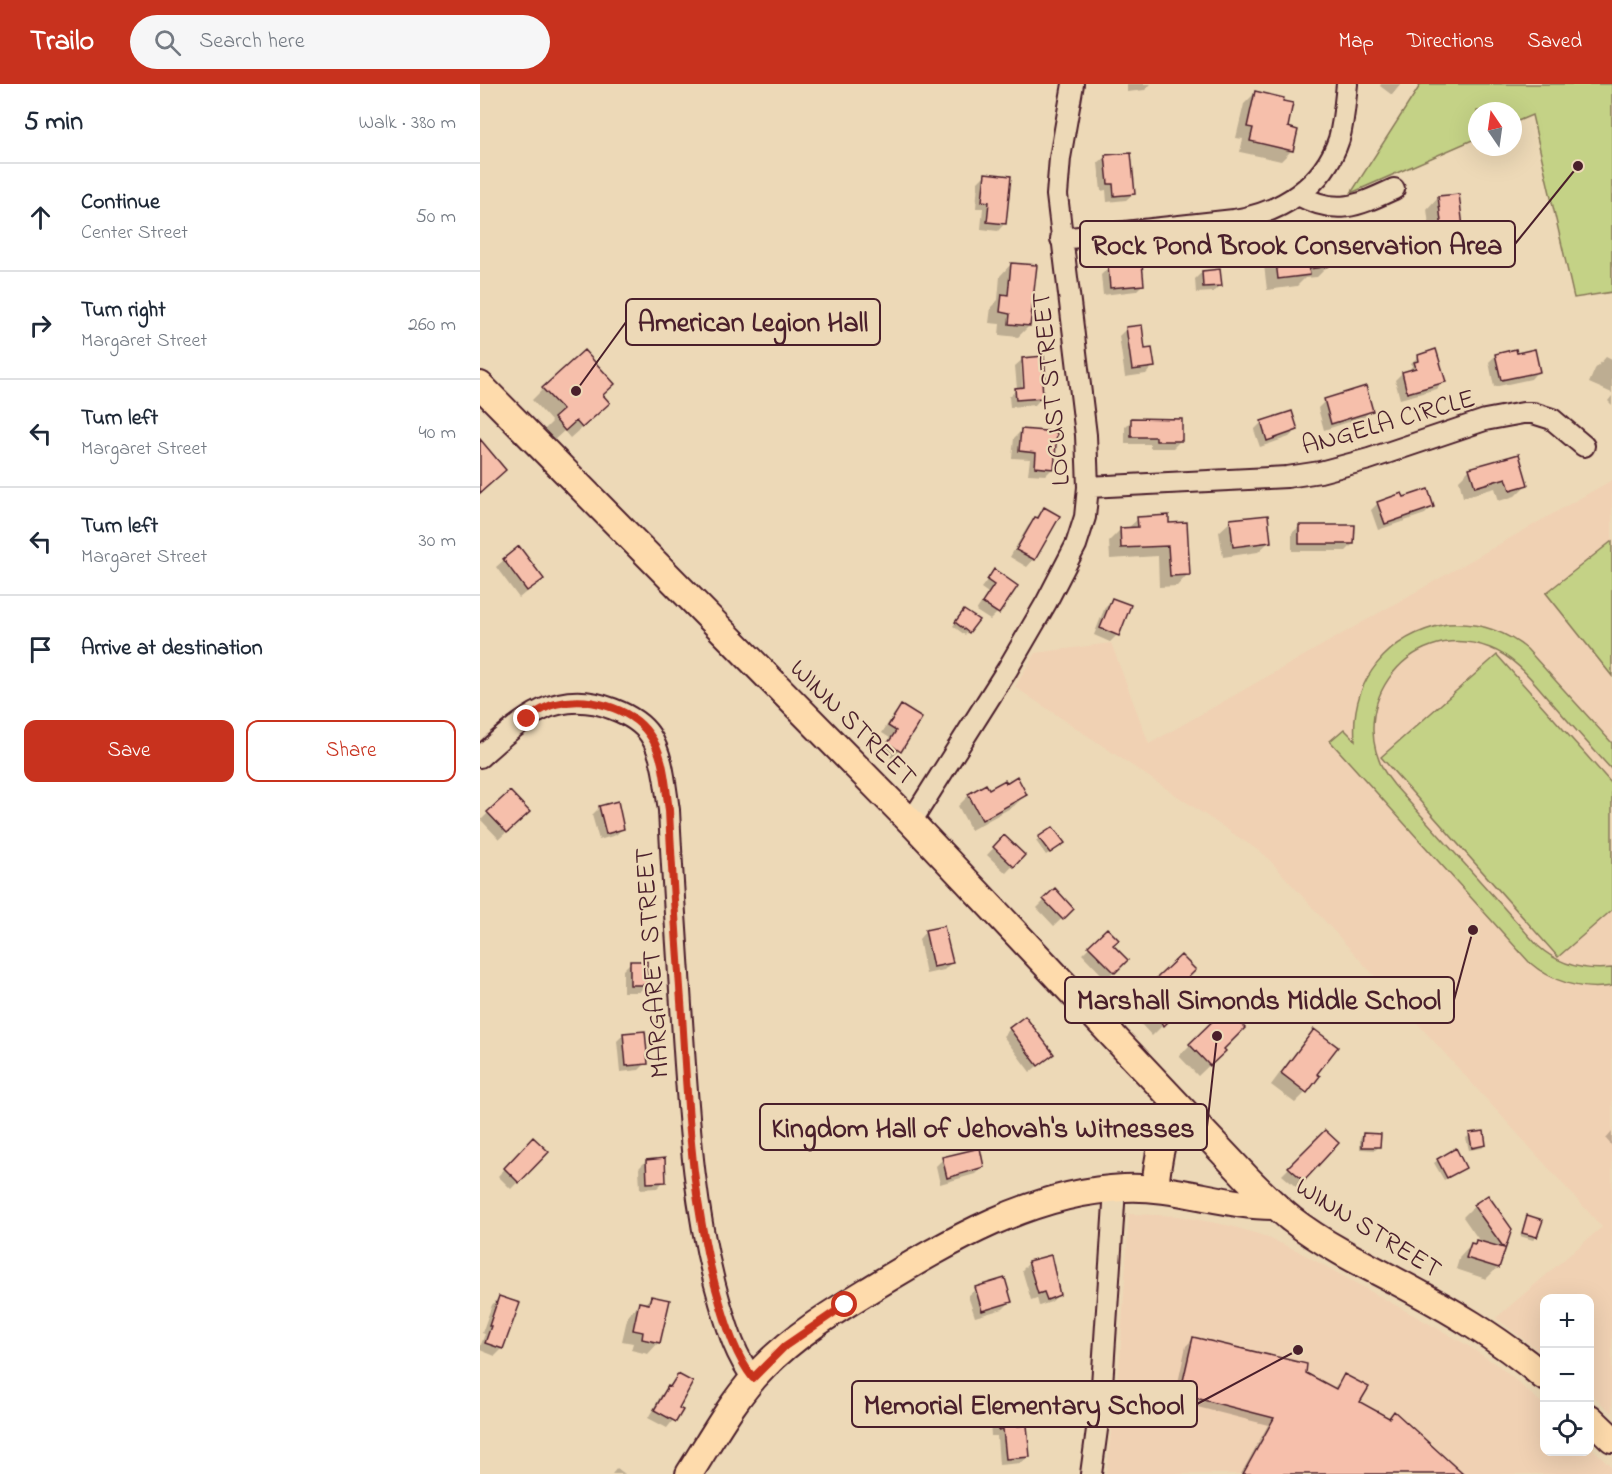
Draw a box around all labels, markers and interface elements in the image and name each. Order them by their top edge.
search box [130,15,550,69]
text: Trailo [30,22,94,63]
icon: search [151,26,184,59]
text: Search here [199,26,305,58]
text: Map [1338,27,1374,57]
text: Directions [1407,27,1494,57]
text: Saved [1527,27,1582,57]
north arrow [1468,102,1522,156]
text: 5 min [24,104,83,142]
text: Walk · 380 m [358,109,456,138]
text: Continue [81,187,160,219]
icon: ahead [24,201,57,234]
text: 50 m [415,203,456,232]
text: Center Street [81,219,188,248]
callout: Rock Pond Brook Conservation Area [1080,221,1515,267]
text: Rock Pond Brook Conservation Area [1092,227,1503,268]
street label: LOCUST STREET [1023,290,1082,488]
text: Turn right [81,295,166,327]
callout: American Legion Hall [626,299,880,345]
text: American Legion Hall [638,304,868,346]
icon: right [24,309,57,342]
text: 260 m [408,311,456,340]
text: Margaret Street [81,327,207,356]
street label: ANGELA CIRCLE [1297,380,1480,467]
text: Turn left [81,403,158,435]
icon: left [24,417,57,450]
text: 40 m [419,419,456,448]
text: Margaret Street [81,435,207,464]
text: Turn left [81,511,158,543]
icon: left [24,525,57,558]
text: 30 m [419,527,456,556]
text: Margaret Street [81,543,207,572]
icon: arrive [24,633,57,666]
text: Arrive at destination [81,633,263,665]
street label: WINN STREET [780,651,925,796]
route end [513,705,539,731]
button: Save [24,720,234,782]
button: Share [246,720,456,782]
street label: MARGARET STREET [626,846,681,1080]
callout: Marshall Simonds Middle School [1065,977,1454,1023]
text: Marshall Simonds Middle School [1077,982,1442,1023]
callout: Kingdom Hall of Jehovah's Witnesses [760,1104,1207,1150]
text: Kingdom Hall of Jehovah's Witnesses [771,1110,1195,1152]
street label: WINN STREET [1287,1168,1449,1290]
route start [831,1291,857,1317]
map controls [1540,1294,1594,1456]
button: + [1540,1294,1594,1348]
button: − [1540,1348,1594,1402]
callout: Memorial Elementary School [852,1381,1197,1427]
text: Memorial Elementary School [863,1387,1185,1428]
button: locate [1540,1402,1594,1456]

